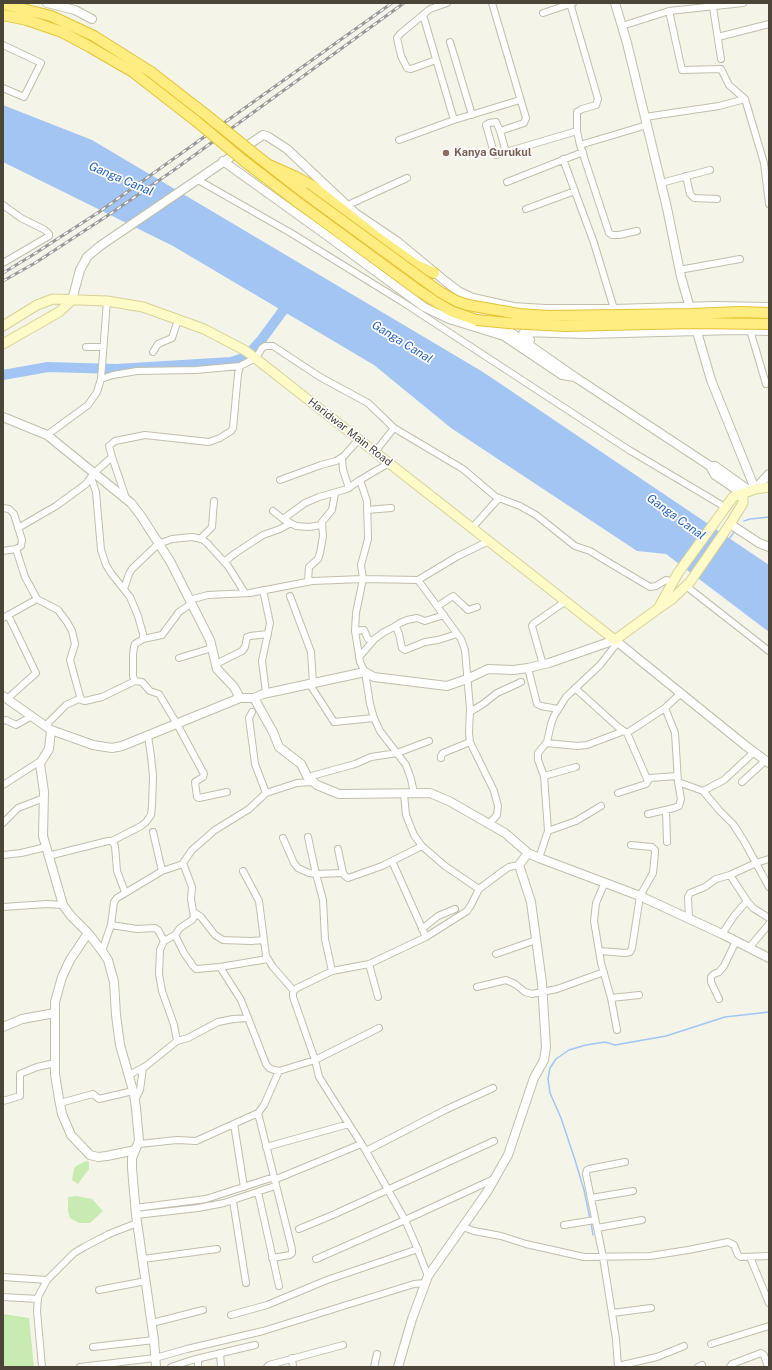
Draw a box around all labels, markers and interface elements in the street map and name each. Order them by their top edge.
place label: Kanya Gurukul [454,146,532,160]
marker: Kanya Gurukul [441,148,451,158]
water label: Ganga Canal [87,159,155,199]
water label: Ganga Canal [369,318,435,366]
street label: Haridwar Main Road [305,395,395,469]
water label: Ganga Canal [644,491,708,543]

